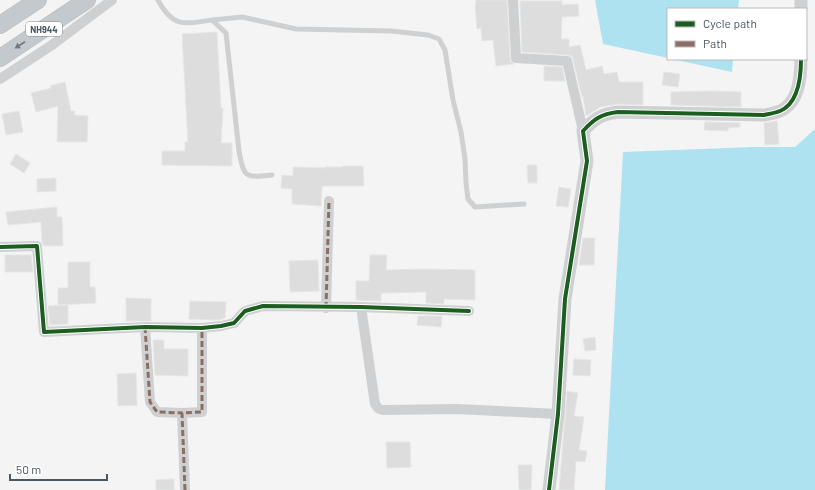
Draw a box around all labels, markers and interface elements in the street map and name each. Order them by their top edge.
legend [667,8,807,60]
text: Cycle path [703,16,757,30]
road number: NH944 [26,22,62,36]
text: Path [703,36,727,50]
one-way arrow [15,41,25,49]
scale bar [10,456,107,482]
text: 50 m [16,462,41,476]

